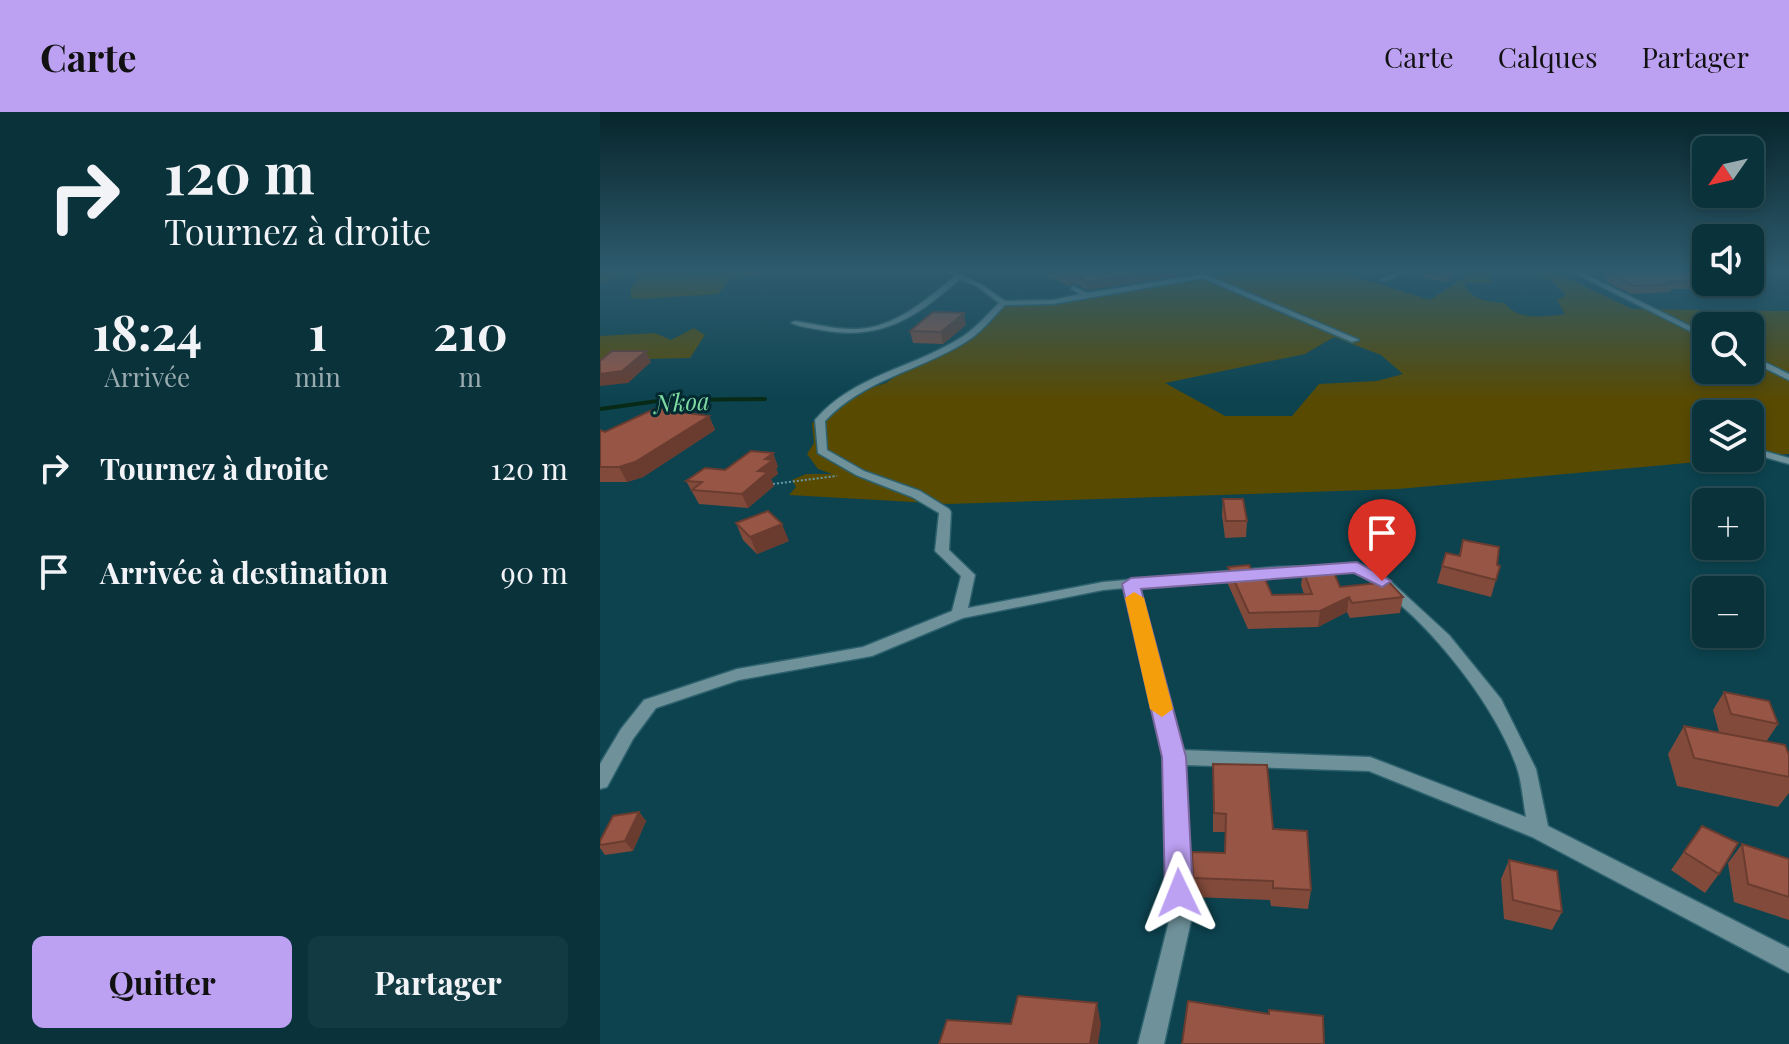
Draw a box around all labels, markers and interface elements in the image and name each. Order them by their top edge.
text: Carte [40,31,137,82]
text: Carte [1384,38,1454,75]
text: Calques [1498,38,1597,75]
text: Partager [1641,38,1749,75]
text: 120 m [164,134,315,209]
north arrow [1692,136,1764,208]
map controls [1692,136,1764,648]
icon: right [32,144,136,248]
text: Tournez à droite [164,206,431,254]
button: sound [1692,224,1764,296]
text: 18:24 [92,299,202,363]
text: 1 [308,299,327,363]
text: 210 [433,299,508,363]
button: search [1692,312,1764,384]
text: Arrivée [104,359,190,394]
text: min [295,359,341,394]
text: m [459,359,482,394]
water label: Nkoa [652,384,710,419]
button: layers [1692,400,1764,472]
icon: right [32,446,76,490]
text: Tournez à droite [100,448,329,488]
text: 120 m [490,448,568,488]
button: + [1692,488,1764,560]
pin [1348,499,1416,581]
icon: arrive [1360,511,1404,555]
icon: arrive [32,550,76,594]
text: Arrivée à destination [100,552,388,592]
text: 90 m [501,552,568,592]
button: − [1692,576,1764,648]
position arrow [1137,851,1221,935]
button: Quitter [32,936,292,1028]
button: Partager [308,936,568,1028]

